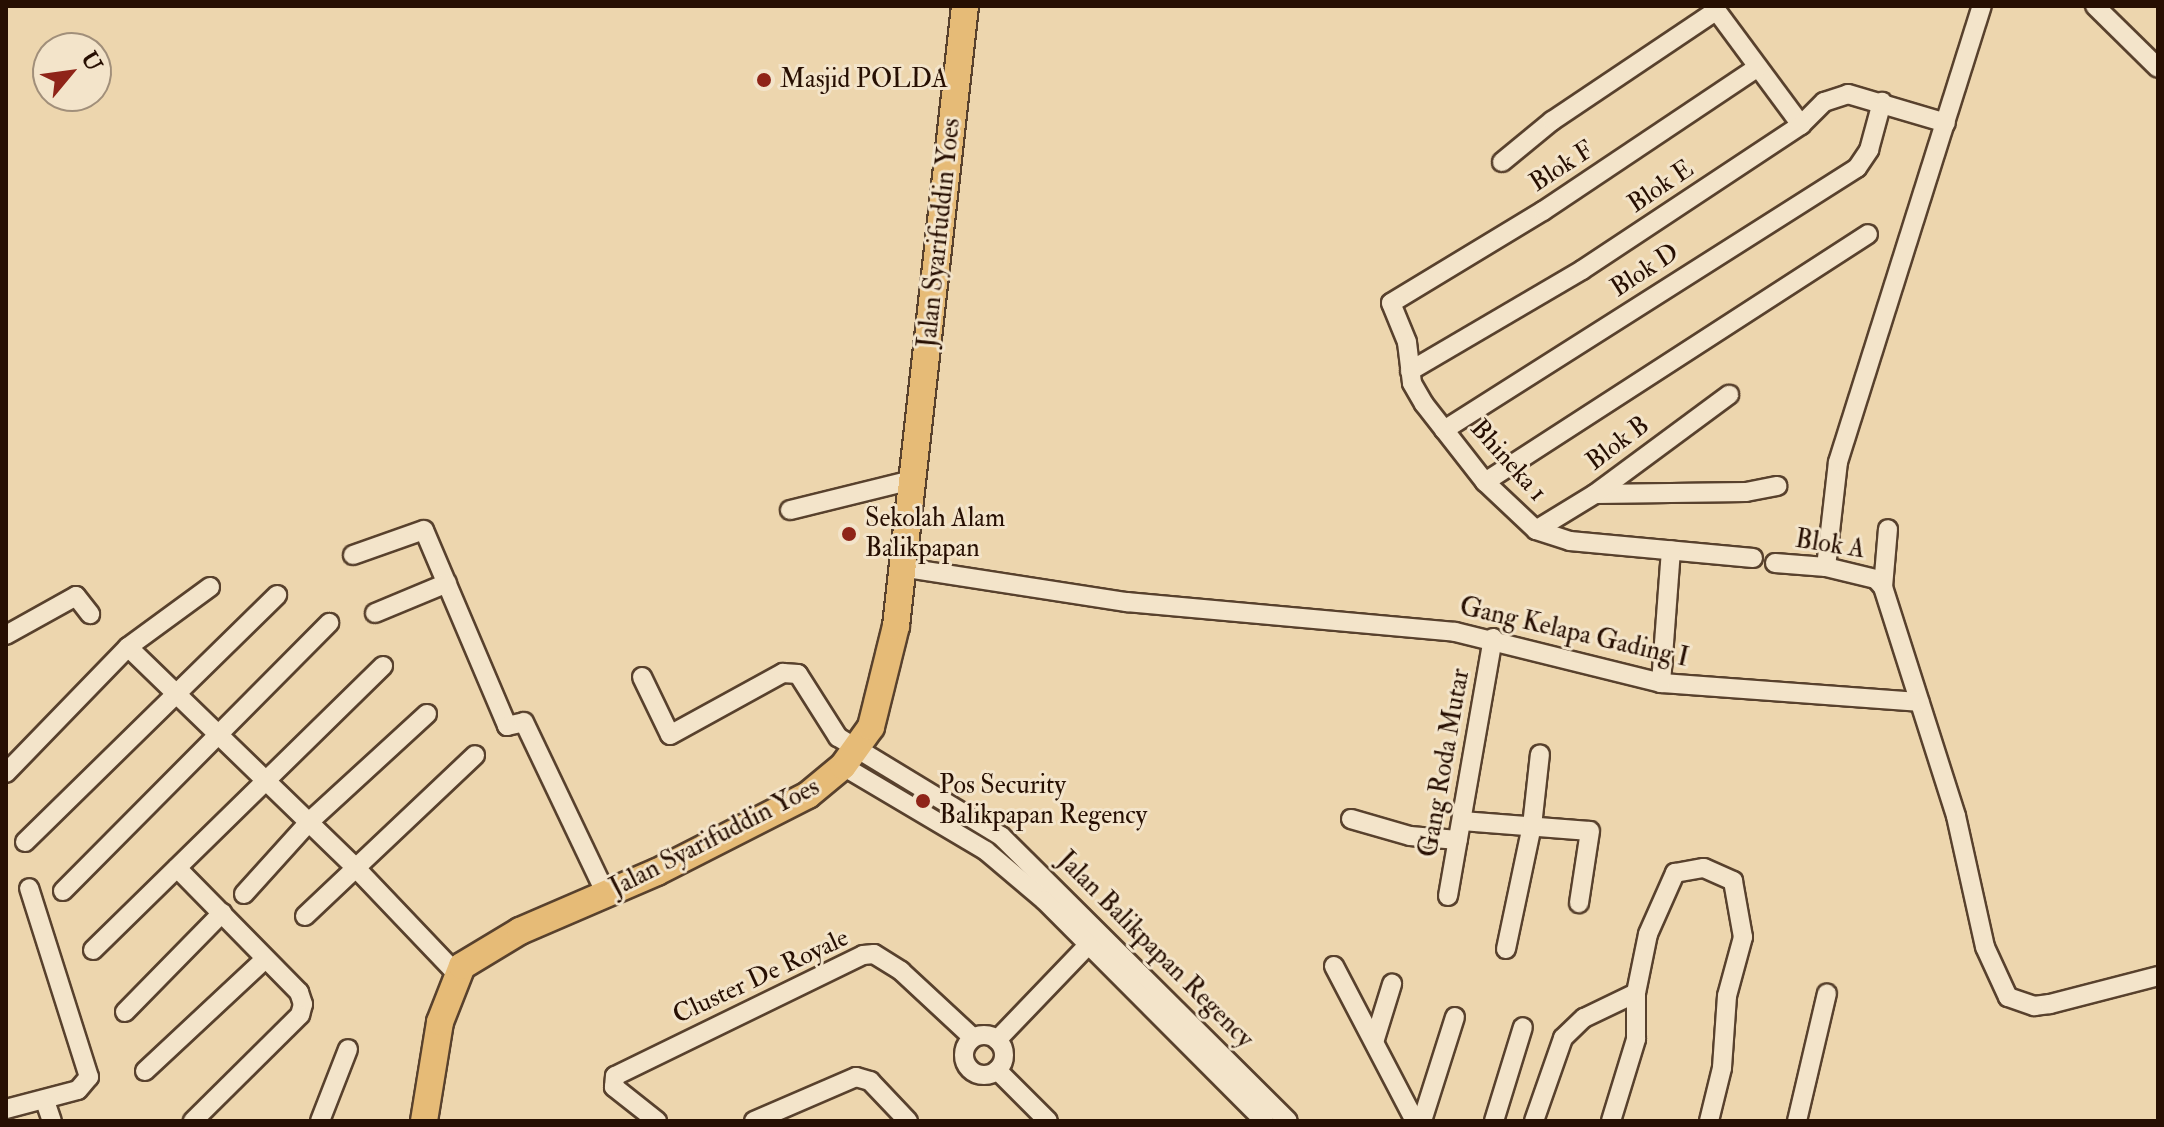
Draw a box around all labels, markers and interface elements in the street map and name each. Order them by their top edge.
north arrow [32,32,112,112]
text: U [75,46,108,76]
place label: Masjid POLDA [780,64,948,96]
marker: Masjid POLDA [755,71,773,89]
street label: Jalan Syarifuddin Yoes [912,117,968,349]
street label: Blok F [1524,135,1600,199]
street label: Blok E [1622,154,1700,220]
street label: Blok D [1605,237,1685,305]
street label: Blok B [1580,410,1656,478]
street label: Bhineka 1 [1463,414,1553,508]
place label: Sekolah Alam Balikpapan [865,503,1005,564]
street label: Blok A [1793,524,1867,566]
marker: Sekolah Alam Balikpapan [840,525,858,543]
street label: Gang Kelapa Gading I [1456,591,1692,675]
street label: Gang Roda Mutar [1413,666,1477,860]
place label: Pos Security Balikpapan Regency [939,770,1147,832]
street label: Jalan Syarifuddin Yoes [605,772,825,904]
marker: Pos Security Balikpapan Regency [914,792,932,810]
street label: Jalan Balikpapan Regency [1050,845,1260,1055]
street label: Cluster De Royale [668,923,854,1031]

